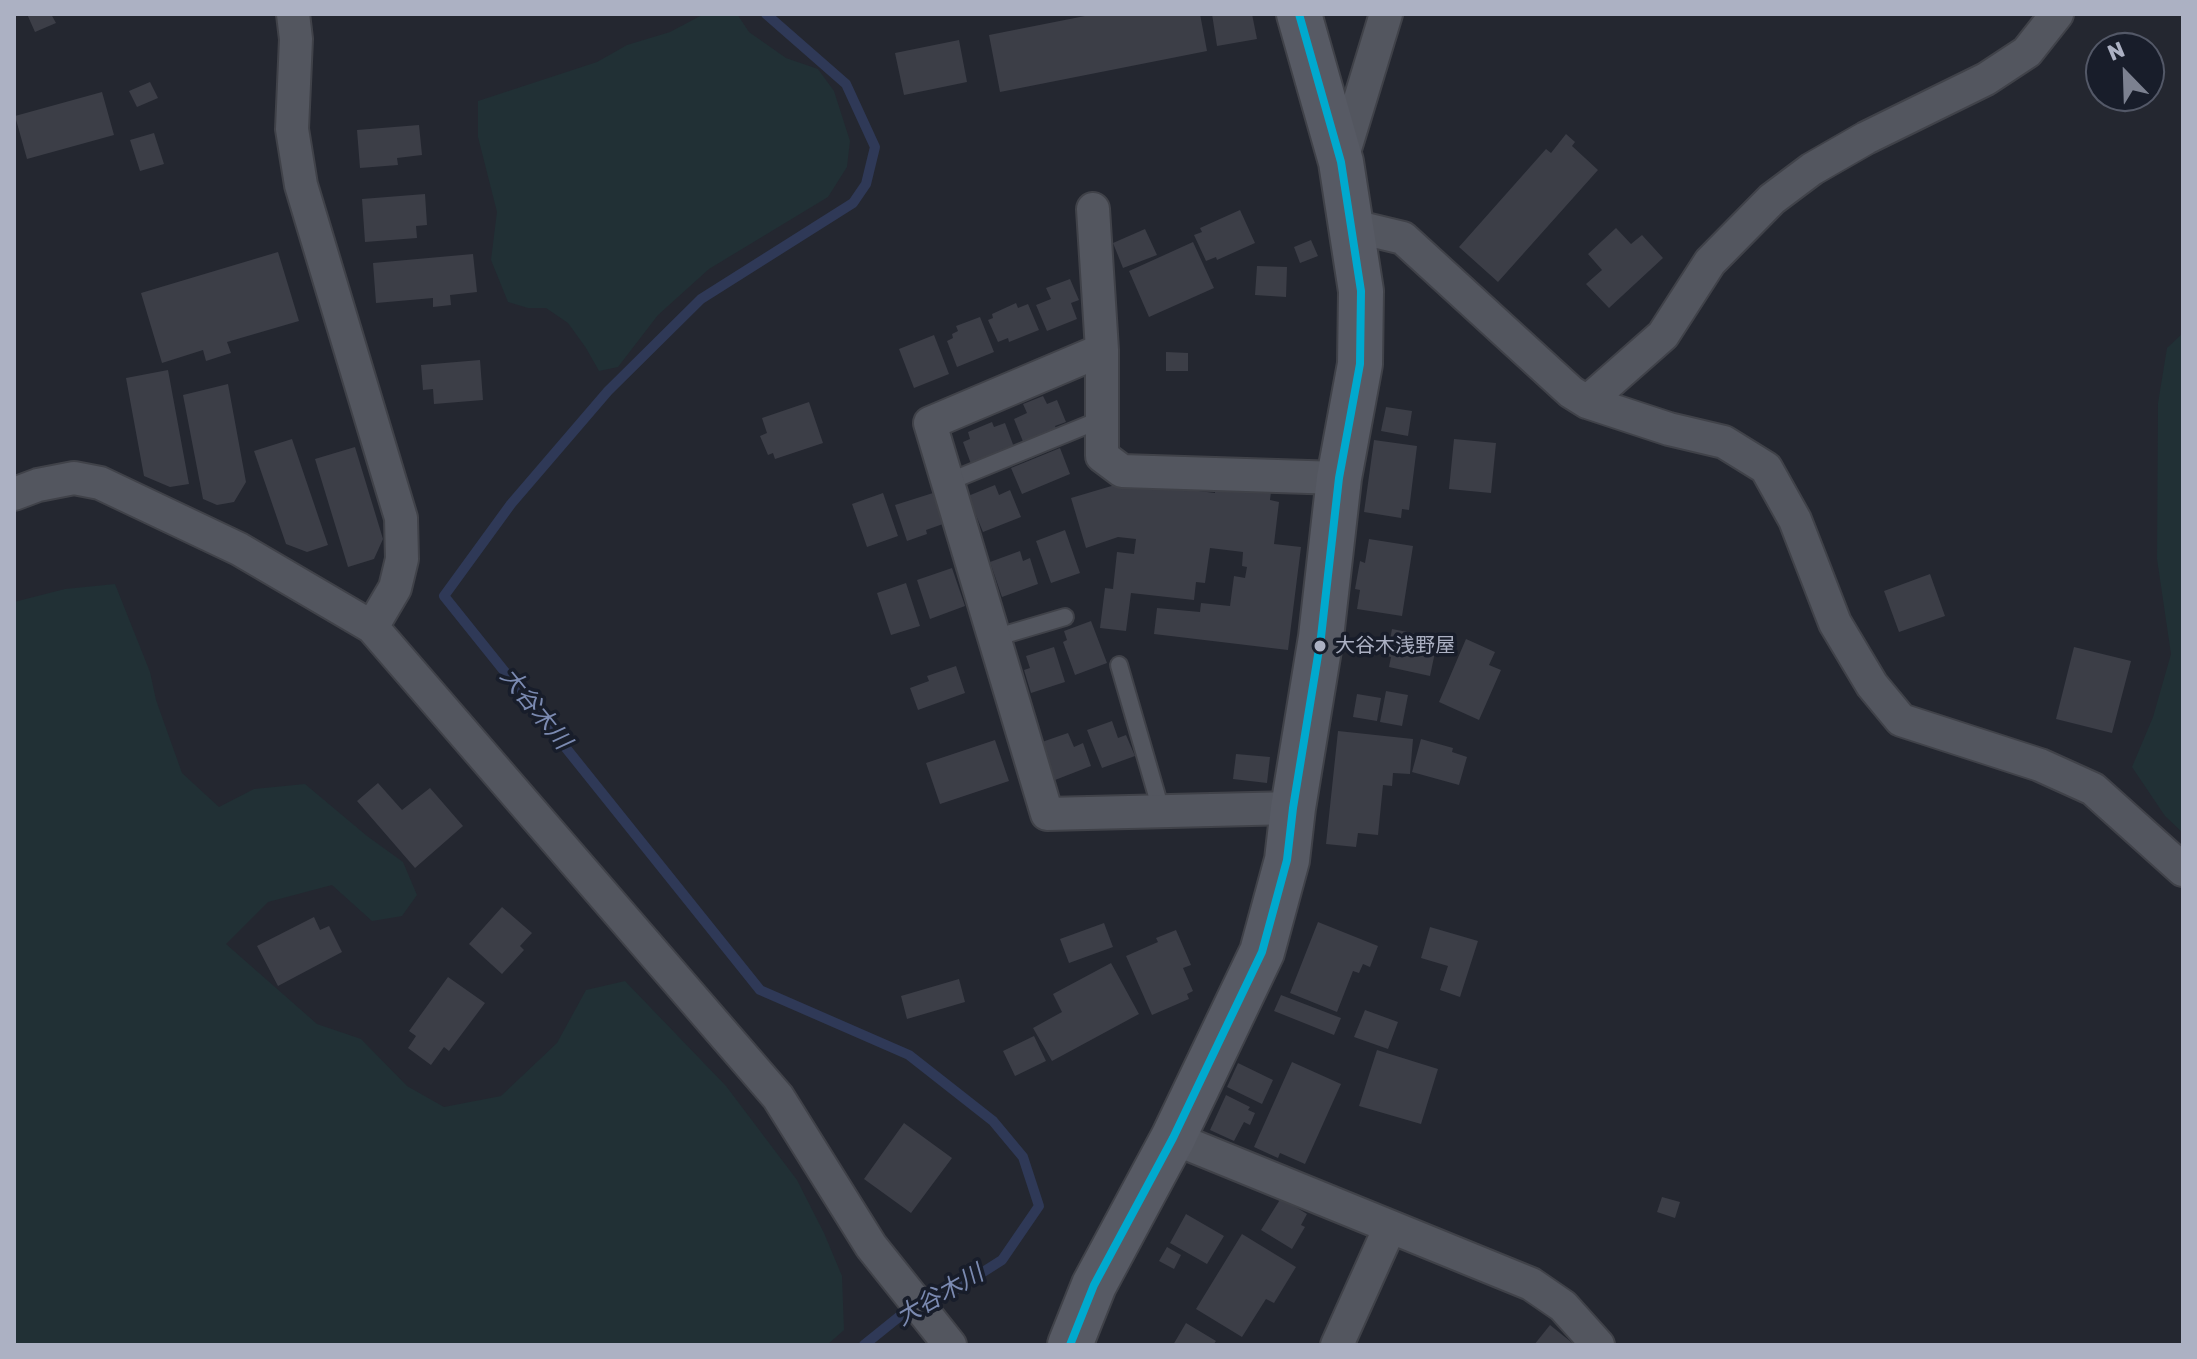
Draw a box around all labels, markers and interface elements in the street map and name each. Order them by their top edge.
north arrow [2085,32,2165,112]
text: N [2104,36,2129,67]
place label: 大谷木浅野屋 [1335,634,1455,658]
marker: 大谷木浅野屋 [1312,638,1328,654]
water label: 大谷木川 [494,663,576,755]
water label: 大谷木川 [891,1260,989,1332]

